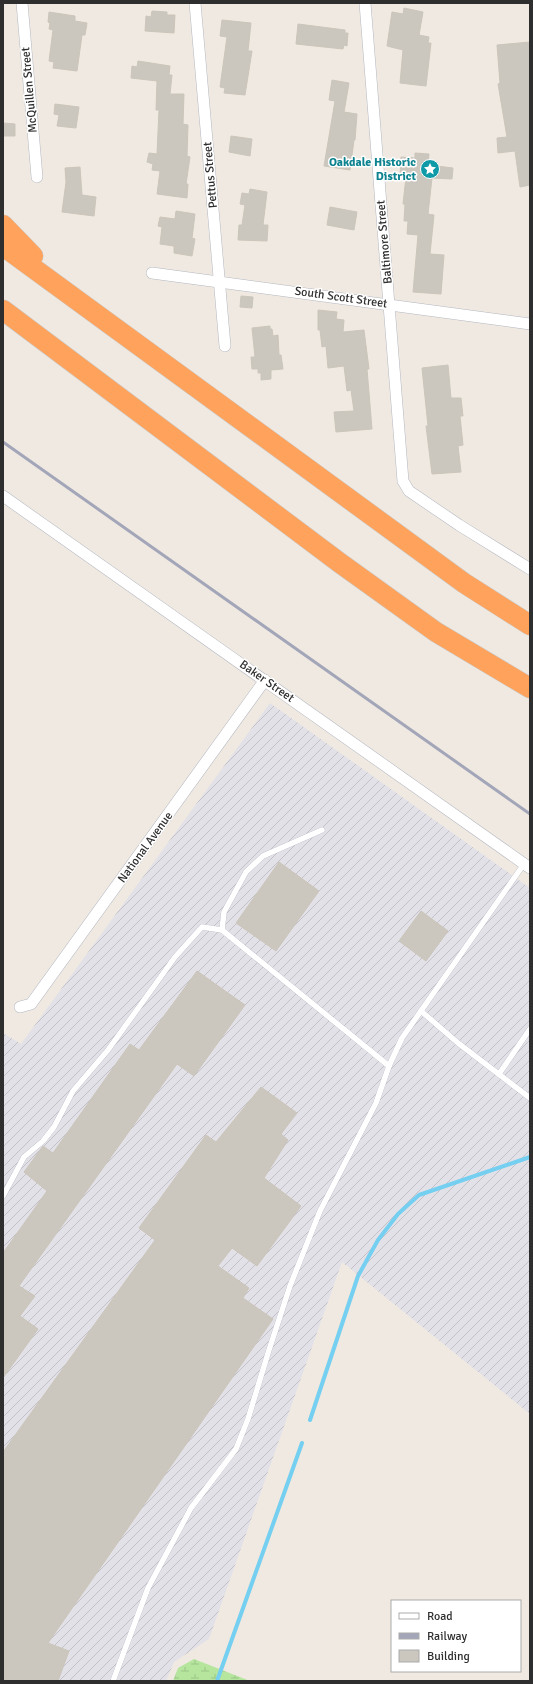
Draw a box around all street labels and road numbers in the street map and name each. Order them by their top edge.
street label: McQuillen Street [18,46,41,134]
street label: Pettus Street [200,141,221,209]
street label: Baltimore Street [373,199,396,285]
street label: South Scott Street [294,284,388,311]
street label: Baker Street [236,657,297,706]
street label: National Avenue [115,809,176,886]

